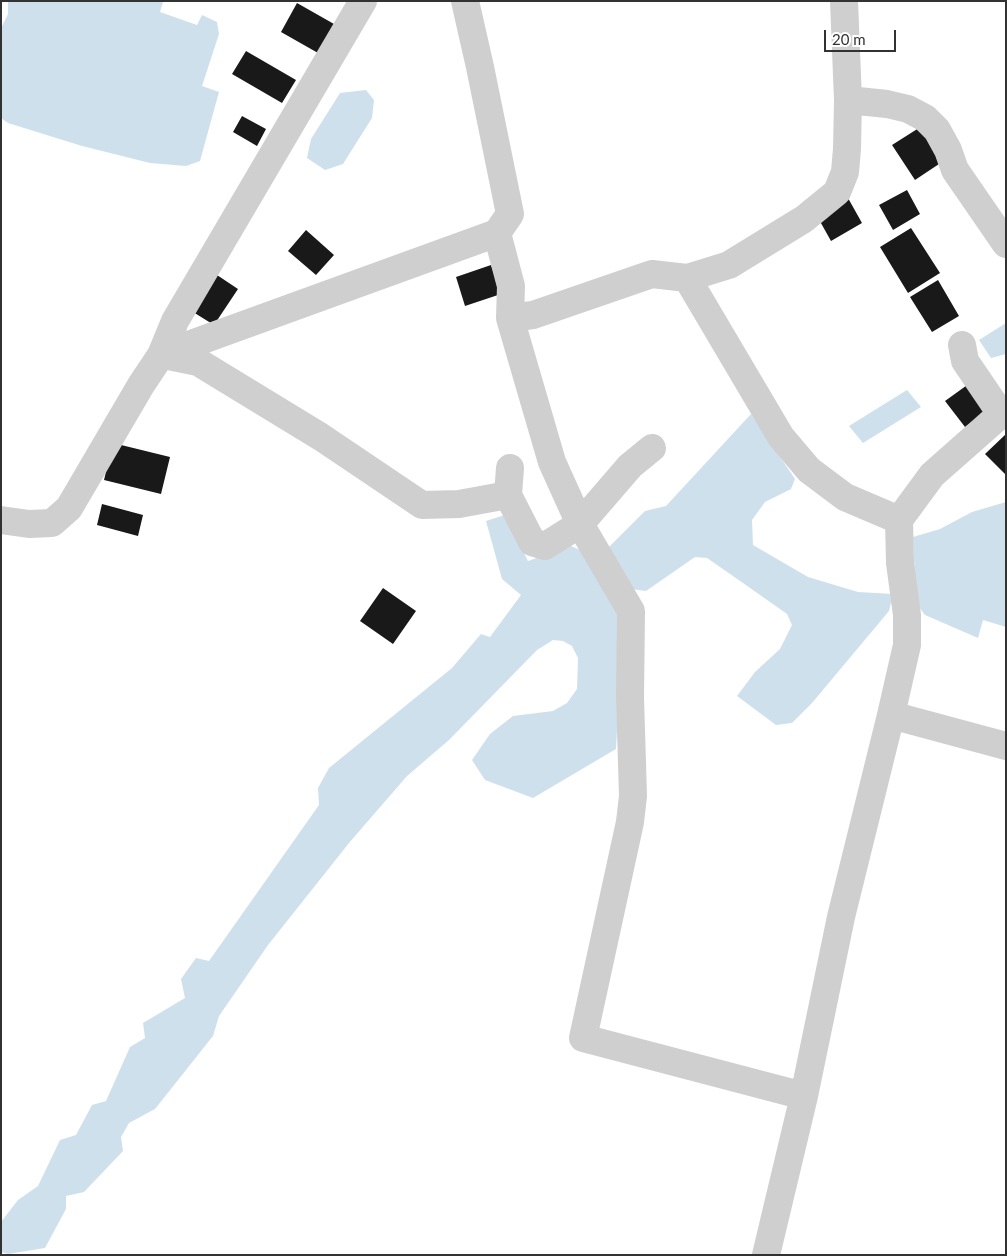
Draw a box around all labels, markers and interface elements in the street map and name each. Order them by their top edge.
scale bar [827,20,900,52]
text: 20 m [832,30,866,48]

